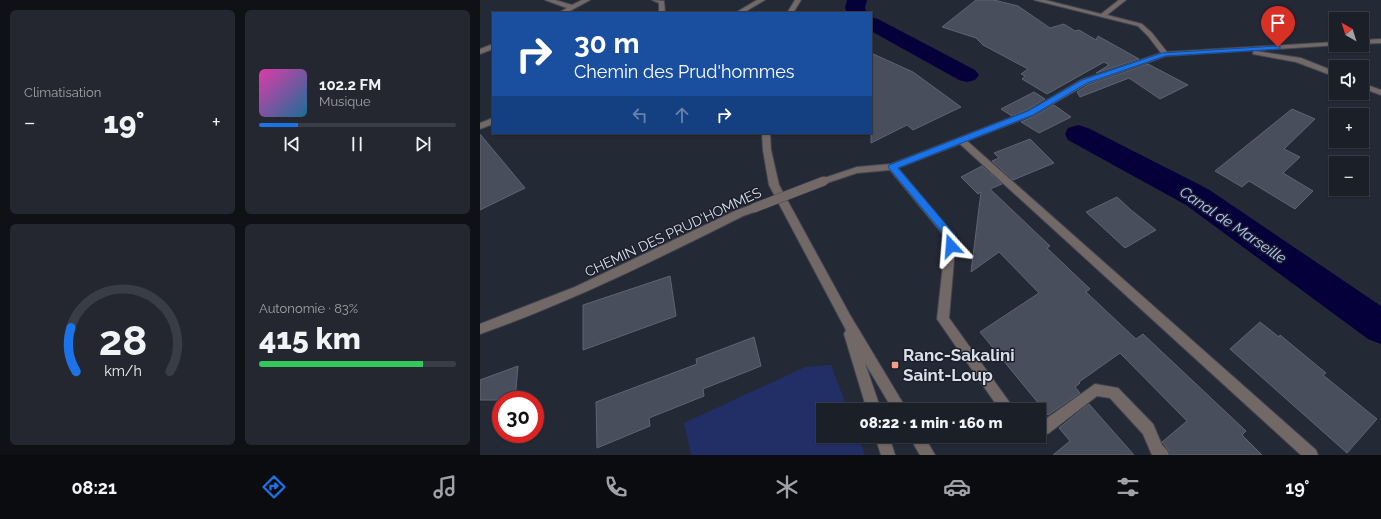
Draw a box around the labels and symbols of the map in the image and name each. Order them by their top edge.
pin [1261,6,1295,47]
north arrow [1329,12,1369,52]
water label: Canal de Marseille [1176,183,1290,267]
street label: CHEMIN DES PRUD'HOMMES [582,184,764,280]
position arrow [930,225,972,267]
place label: Ranc-Sakalini Saint-Loup [903,345,1015,385]
marker: Ranc-Sakalini Saint-Loup [890,360,900,370]
speed limit sign: 30 [492,391,544,443]

